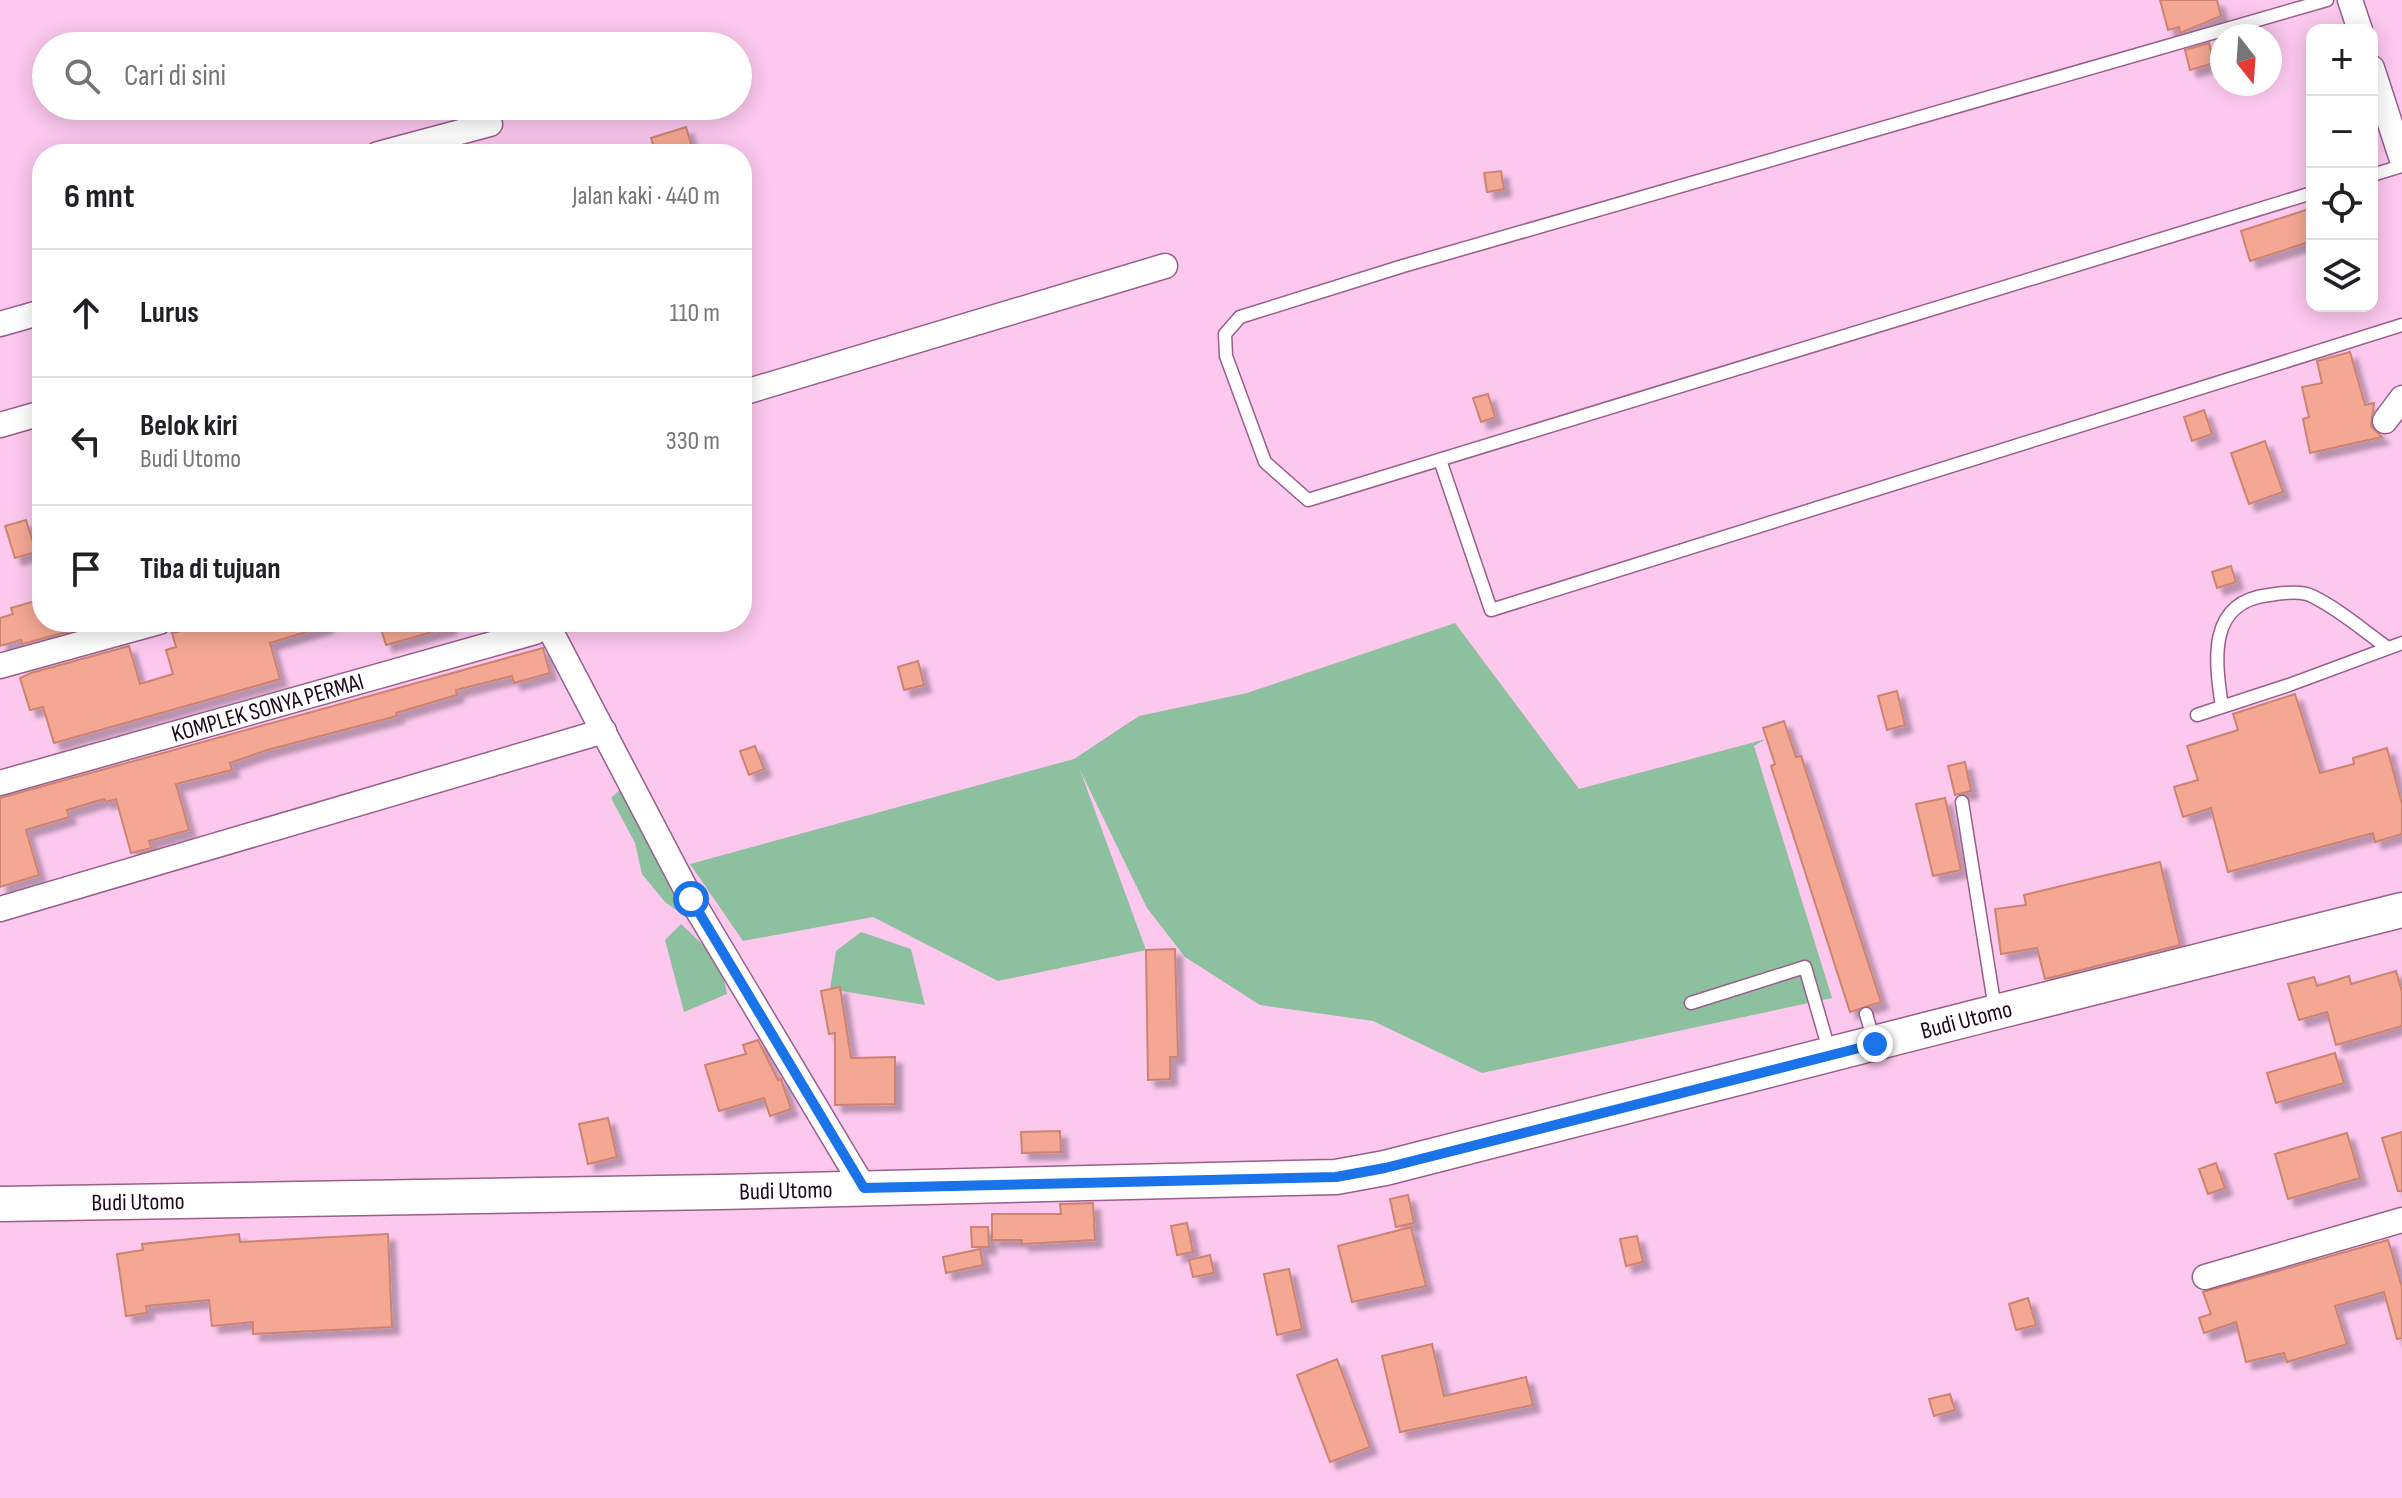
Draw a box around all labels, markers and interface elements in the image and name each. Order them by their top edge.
north arrow [2210,24,2282,96]
map controls [2306,24,2378,312]
button: + [2306,24,2378,96]
search box [32,32,752,120]
icon: search [60,54,104,98]
text: Cari di sini [124,58,226,94]
button: − [2306,96,2378,168]
button: locate [2306,168,2378,240]
text: 6 mnt [64,176,134,217]
text: Jalan kaki · 440 m [572,181,720,212]
button: layers [2306,240,2378,312]
icon: ahead [64,291,108,335]
text: Lurus [140,295,199,331]
text: 110 m [669,298,720,329]
text: Belok kiri [140,408,238,444]
icon: left [64,419,108,463]
text: 330 m [666,426,720,457]
text: Budi Utomo [140,444,241,475]
icon: arrive [64,547,108,591]
text: Tiba di tujuan [140,551,281,587]
street label: KOMPLEK SONYA PERMAI [168,667,367,749]
route start [673,881,709,917]
street label: Budi Utomo [1918,994,2015,1046]
route end [1857,1026,1893,1062]
street label: Budi Utomo [739,1175,833,1207]
street label: Budi Utomo [91,1187,185,1217]

